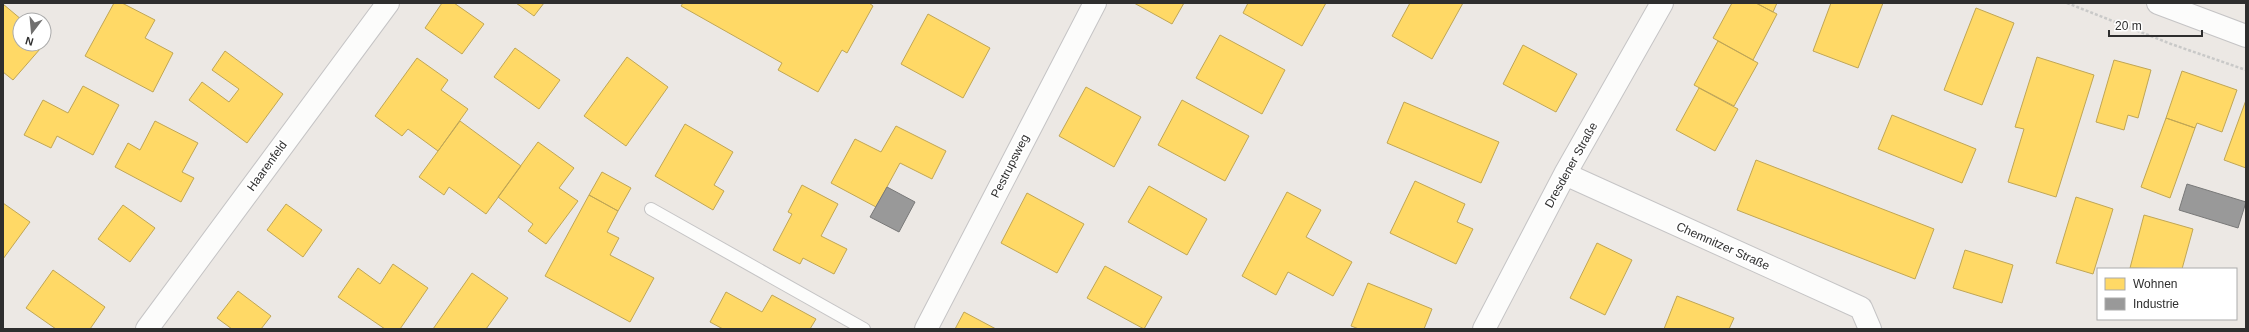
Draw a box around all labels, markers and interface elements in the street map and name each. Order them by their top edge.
north arrow [12,12,52,52]
scale bar [2109,12,2202,38]
text: 20 m [2115,19,2142,33]
text: N [24,35,35,48]
street label: Dresdener Straße [1542,120,1600,210]
street label: Pestrupsweg [988,132,1032,200]
street label: Haarenfeld [244,138,290,194]
street label: Chemnitzer Straße [1674,219,1772,273]
legend [2097,268,2237,320]
text: Wohnen [2133,277,2177,291]
text: Industrie [2133,297,2179,311]

